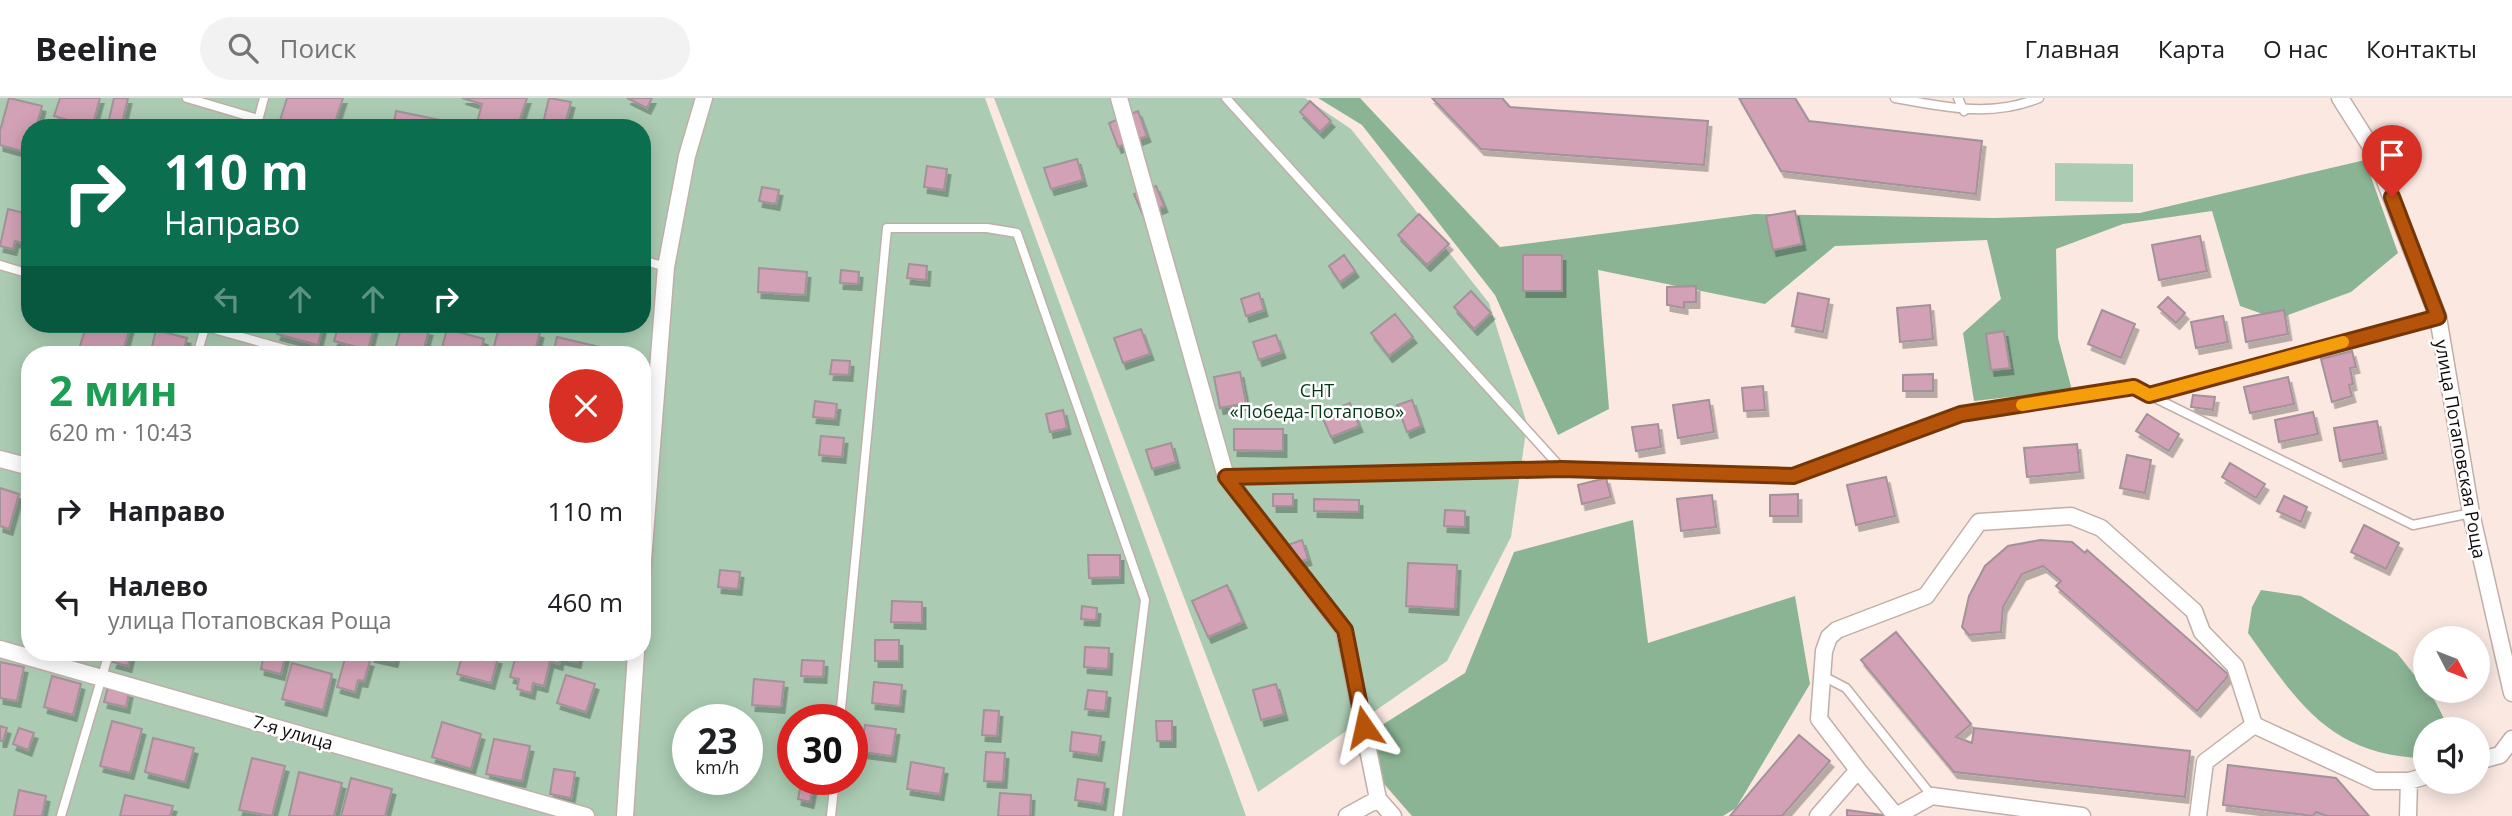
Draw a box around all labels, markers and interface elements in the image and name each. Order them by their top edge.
search box [200,17,690,80]
text: Beeline [35,26,158,71]
icon: search [224,29,262,67]
text: Поиск [280,30,356,66]
text: Главная [2025,32,2120,65]
text: Карта [2158,32,2225,65]
text: О нас [2263,32,2328,65]
text: Контакты [2366,32,2477,65]
pin [2362,125,2422,197]
icon: arrive [2373,136,2411,174]
text: 110 m [164,138,309,204]
icon: right [49,147,140,238]
text: Направо [164,201,300,244]
icon: left [208,280,246,318]
icon: ahead [281,280,319,318]
icon: ahead [354,280,392,318]
icon: right [427,280,465,318]
street label: улица Потаповская Роща [2430,338,2492,560]
text: 2 мин [49,361,177,418]
button: close [549,369,623,443]
park label: СНТ «Победа-Потапово» [1230,378,1404,423]
text: 620 m · 10:43 [49,416,192,448]
icon: right [49,492,87,530]
text: Направо [108,493,225,529]
text: 110 m [548,493,623,529]
text: Налево [108,568,208,604]
icon: left [49,583,87,621]
text: 460 m [548,584,623,620]
text: улица Потаповская Роща [108,604,391,636]
north arrow [2413,626,2490,704]
map controls [2413,626,2490,794]
position arrow [1327,690,1401,764]
speed limit sign: 30 [777,704,868,795]
street label: 7-я улица [250,709,336,755]
text: 23 [697,717,738,764]
button: sound [2413,717,2490,794]
text: km/h [696,755,739,779]

